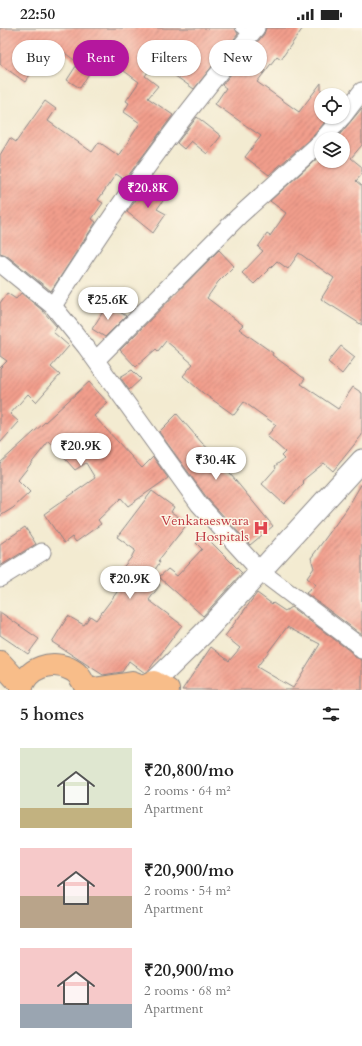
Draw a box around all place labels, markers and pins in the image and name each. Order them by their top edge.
pin: ₹20.8K [115,175,181,209]
pin: ₹25.6K [75,287,141,321]
pin: ₹20.9K [48,433,114,467]
pin: ₹30.4K [183,447,249,481]
place label: Venkataeswara Hospitals [161,511,249,546]
hospital icon: Venkataeswara Hospitals [252,519,270,537]
pin: ₹20.9K [97,566,163,600]

